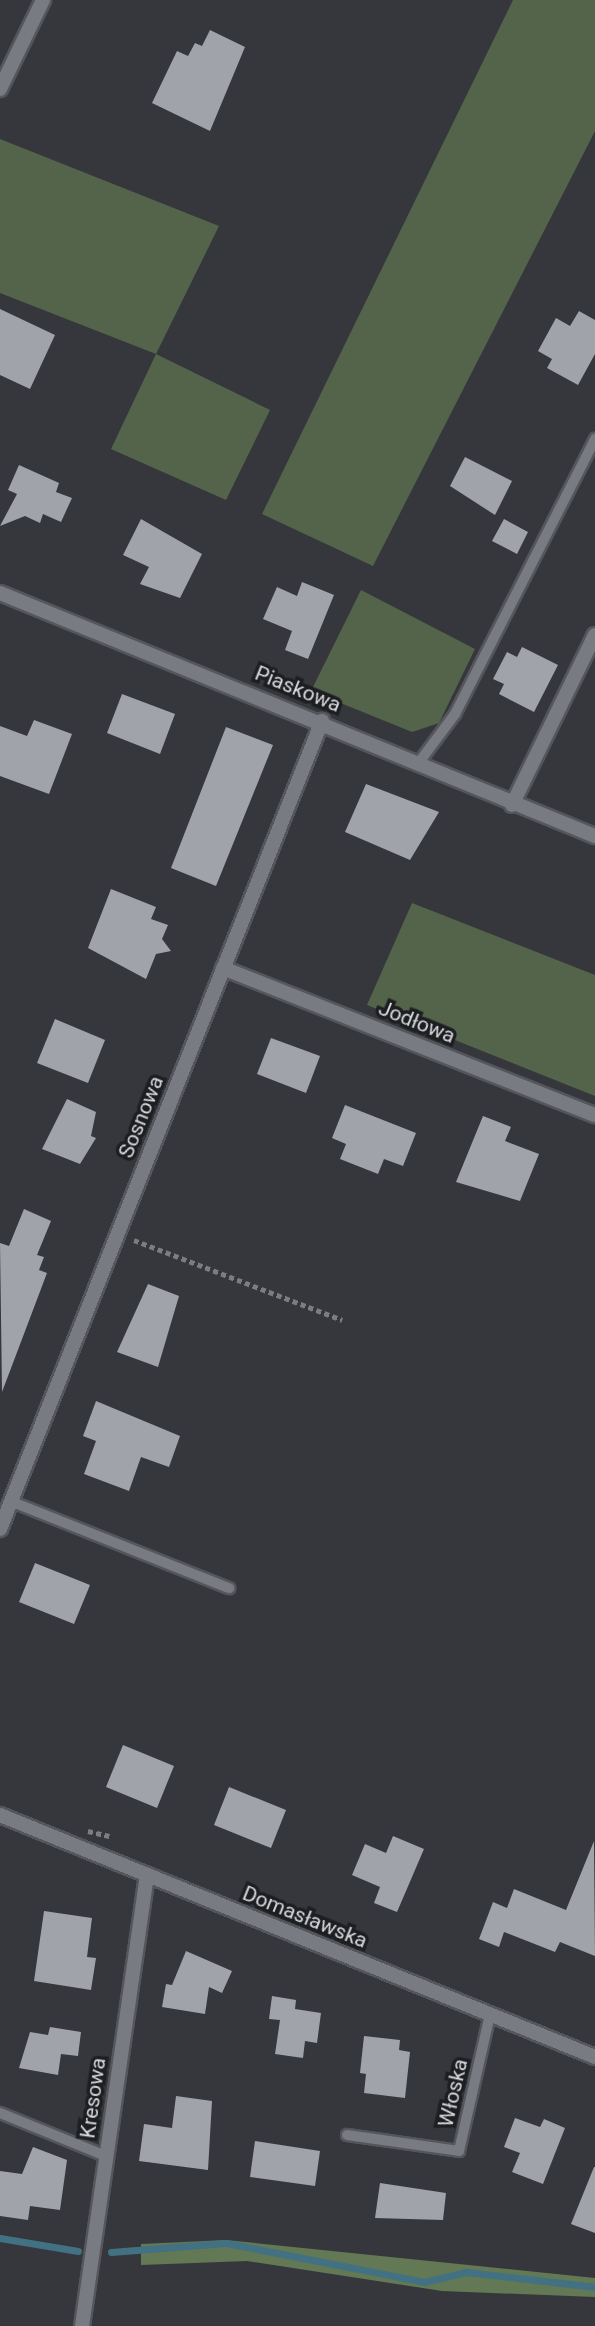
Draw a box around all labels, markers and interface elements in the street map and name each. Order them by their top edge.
street label: Piaskowa [251,660,345,718]
street label: Jodłowa [375,995,459,1049]
street label: Sosnowa [113,1072,169,1162]
street label: Domasławska [239,1881,371,1953]
street label: Kresowa [75,2056,111,2140]
street label: Włoska [433,2056,473,2130]

